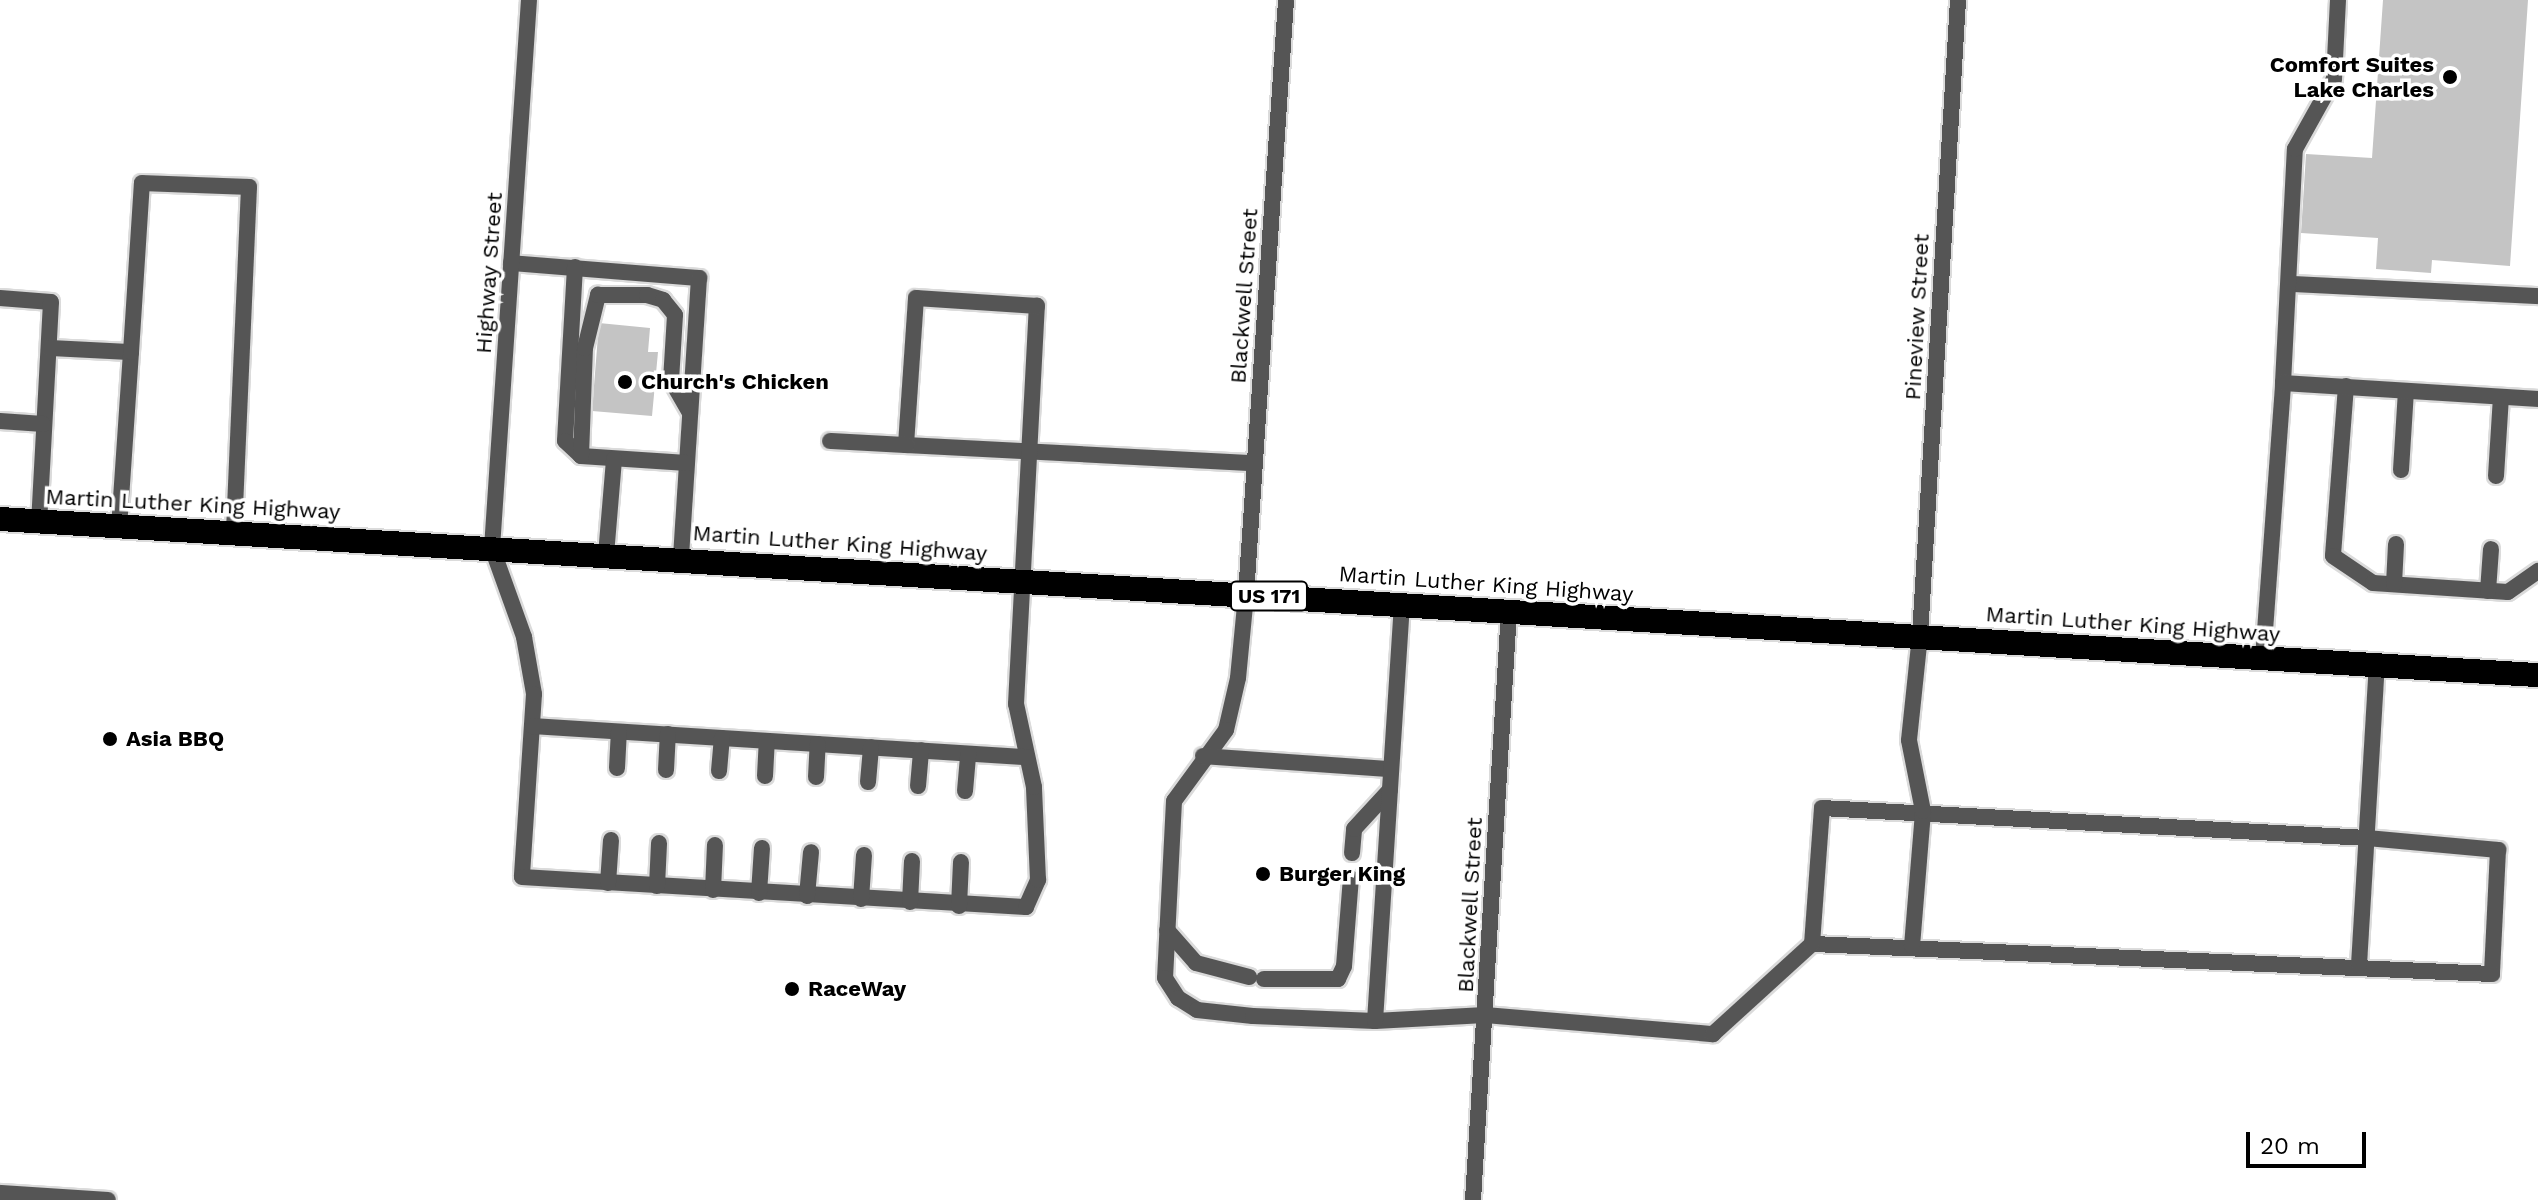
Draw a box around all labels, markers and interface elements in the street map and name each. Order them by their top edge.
place label: Comfort Suites Lake Charles [2270,51,2434,102]
marker: Comfort Suites Lake Charles [2441,68,2459,86]
street label: Highway Street [470,191,508,355]
street label: Blackwell Street [1225,207,1263,385]
street label: Pineview Street [1899,233,1935,401]
place label: Church's Chicken [641,369,829,395]
marker: Church's Chicken [616,373,634,391]
street label: Martin Luther King Highway [45,483,341,525]
street label: Martin Luther King Highway [692,520,988,566]
street label: Martin Luther King Highway [1338,561,1634,607]
road number: US 171 [1229,580,1309,612]
street label: Martin Luther King Highway [1985,601,2281,647]
place label: Asia BBQ [126,726,224,752]
marker: Asia BBQ [101,730,119,748]
street label: Blackwell Street [1452,816,1488,994]
place label: Burger King [1279,861,1405,887]
marker: Burger King [1254,865,1272,883]
place label: RaceWay [808,976,906,1002]
marker: RaceWay [783,980,801,998]
scale bar [2250,1116,2370,1166]
text: 20 m [2260,1132,2320,1160]

